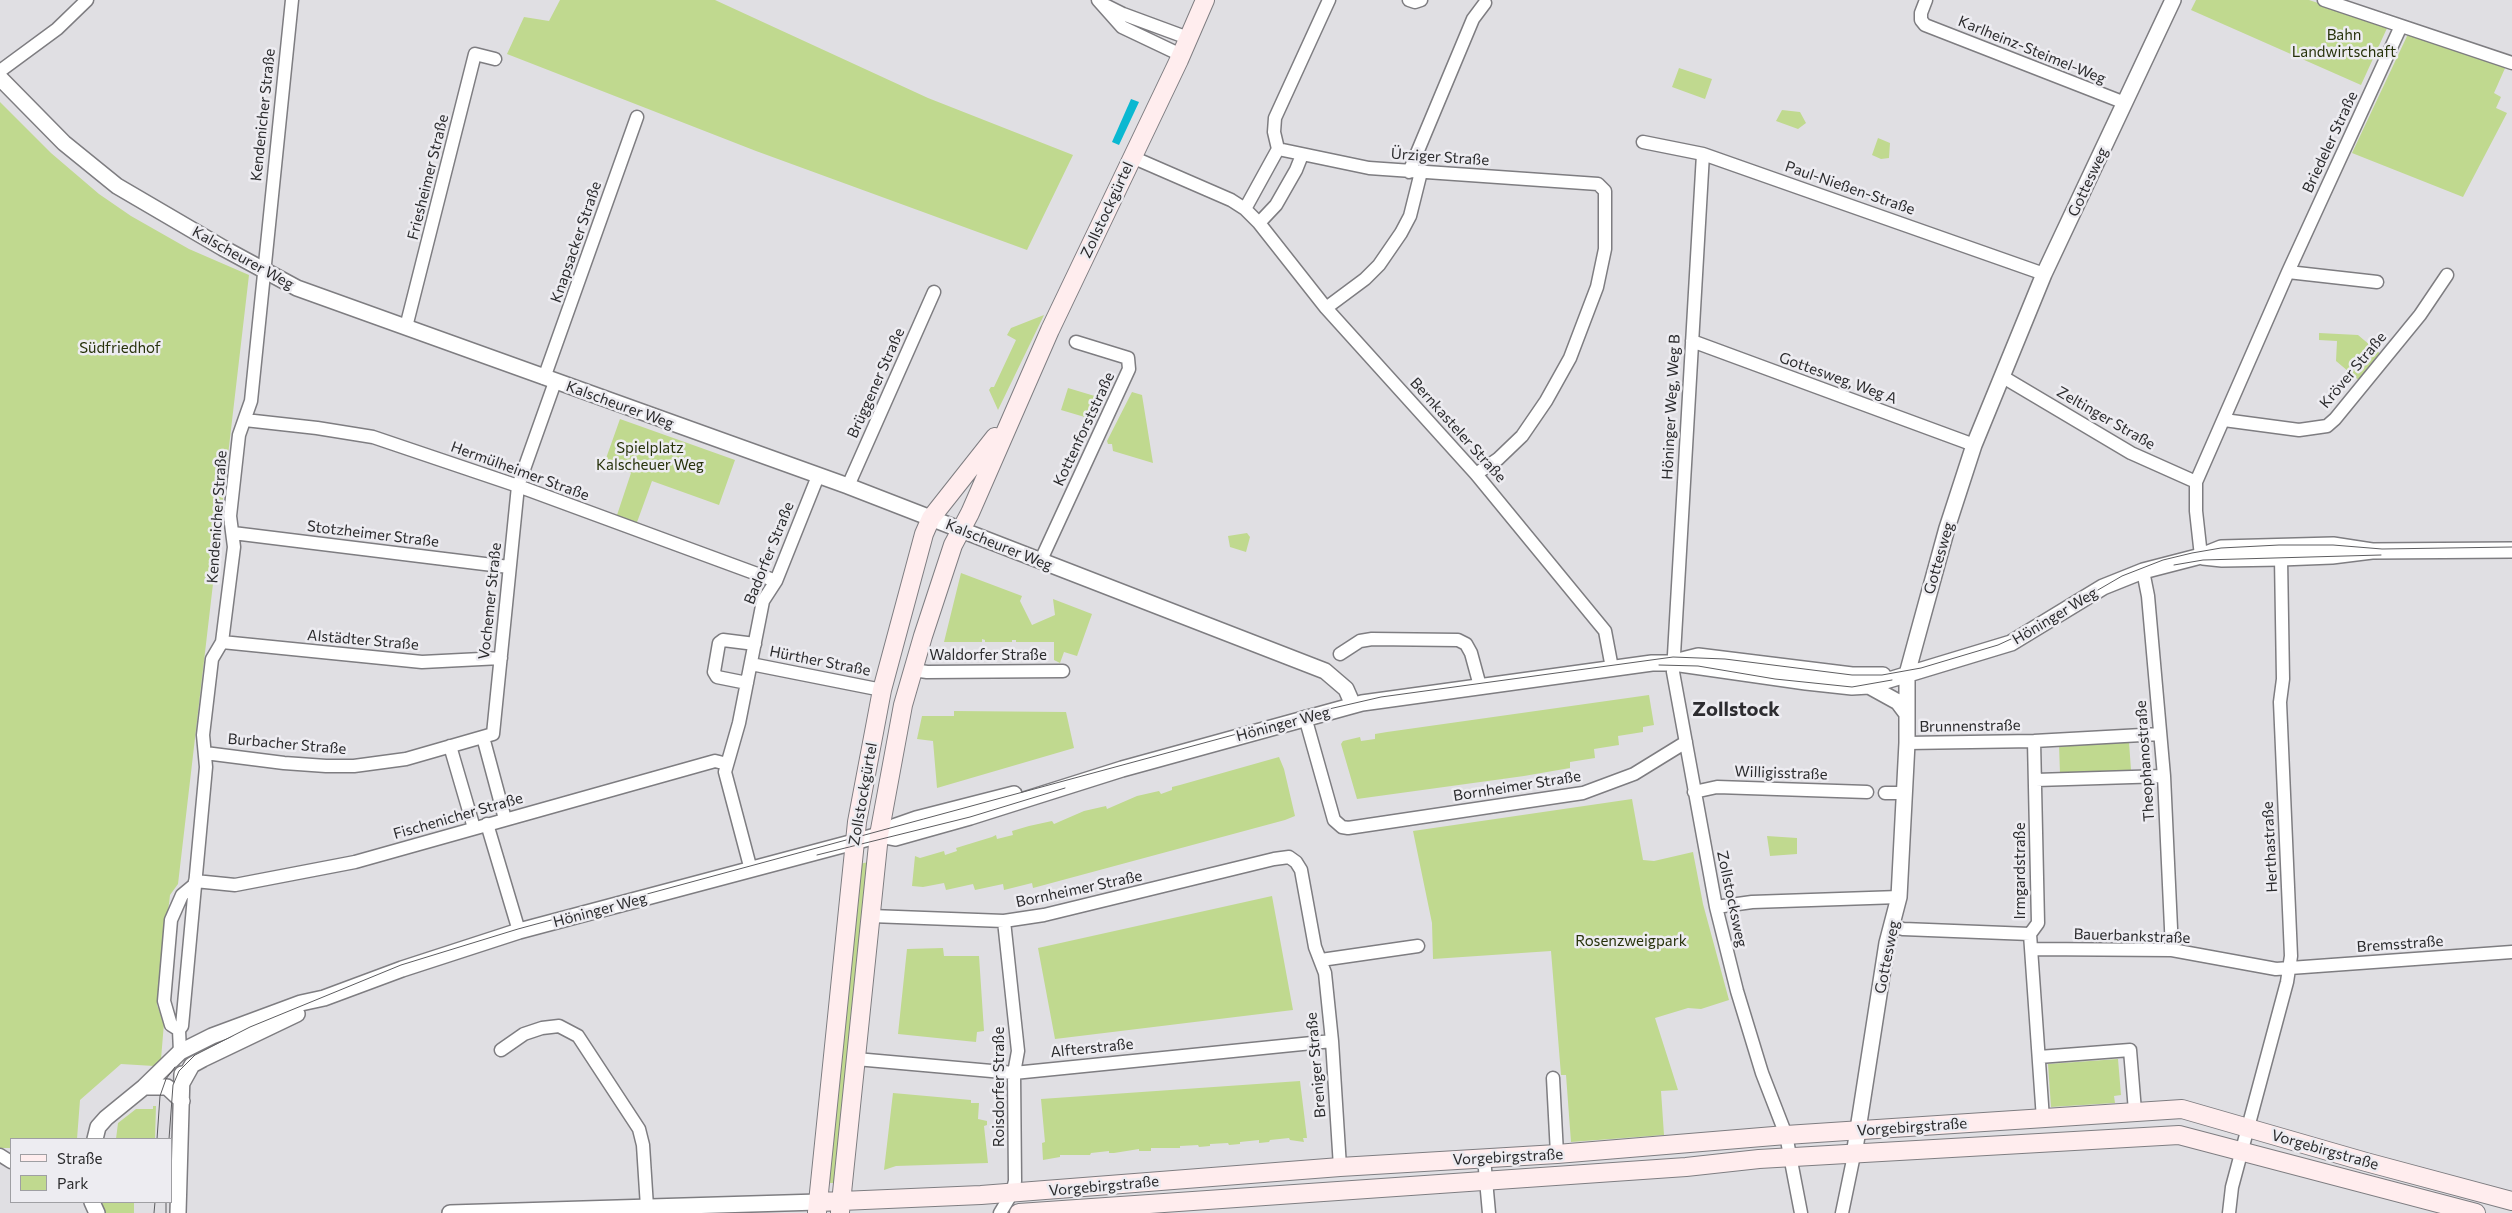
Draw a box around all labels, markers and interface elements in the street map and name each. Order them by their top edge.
street label: Karlheinz-Steimel-Weg [1956,12,2108,88]
park label: Bahn Landwirtschaft [2292,26,2396,61]
street label: Kendenicher Straße [247,48,279,182]
street label: Briedeler Straße [2299,88,2361,196]
street label: Friesheimer Straße [404,112,452,242]
street label: Gottesweg [2064,144,2112,220]
street label: Ürziger Straße [1390,145,1490,169]
street label: Paul-Nießen-Straße [1783,157,1917,219]
street label: Zollstockgürtel [1077,159,1137,261]
street label: Knapsacker Straße [547,179,605,305]
street label: Kalscheurer Weg [189,223,297,293]
street label: Brüggener Straße [844,325,908,441]
street label: Kröver Straße [2316,328,2390,412]
street label: Höninger Weg, Weg B [1658,334,1684,480]
park label: Südfriedhof [79,339,161,357]
street label: Gottesweg, Weg A [1777,348,1899,408]
street label: Kottenforststraße [1050,369,1118,489]
street label: Bernkasteler Straße [1406,374,1510,486]
street label: Kalscheurer Weg [564,377,676,433]
street label: Zeltinger Straße [2054,383,2158,453]
street label: Hermülheimer Straße [448,438,592,504]
park label: Spielplatz Kalscheuer Weg [596,439,704,474]
street label: Kendenicher Straße [203,450,231,584]
street label: Badorfer Straße [740,499,798,607]
street label: Kalscheurer Weg [943,515,1055,575]
street label: Stotzheimer Straße [306,517,440,551]
street label: Gottesweg [1920,520,1958,596]
street label: Vochemer Straße [475,542,505,660]
street label: Höninger Weg [2009,583,2101,649]
street label: Alstädter Straße [307,626,419,654]
street label: Hürther Straße [768,642,872,680]
street label: Waldorfer Straße [929,646,1047,664]
district label: Zollstock [1692,697,1780,721]
street label: Theophanostraße [2132,700,2158,822]
street label: Höninger Weg [1234,703,1332,745]
street label: Brunnenstraße [1919,716,2021,736]
street label: Burbacher Straße [227,730,347,758]
street label: Zollstockgürtel [845,741,881,847]
street label: Willigisstraße [1734,762,1828,784]
street label: Bornheimer Straße [1452,767,1582,805]
street label: Fischenicher Straße [391,789,525,843]
street label: Herthastraße [2259,801,2281,893]
street label: Irmgardstraße [2011,822,2029,920]
street label: Zollstocksweg [1713,849,1751,949]
street label: Bornheimer Straße [1014,867,1144,911]
street label: Höninger Weg [551,889,649,931]
street label: Gottesweg [1871,919,1903,995]
street label: Bauerbankstraße [2073,925,2191,947]
park label: Rosenzweigpark [1575,932,1687,950]
street label: Bremsstraße [2356,932,2444,956]
street label: Breniger Straße [1302,1011,1330,1119]
street label: Roisdorfer Straße [990,1027,1008,1147]
street label: Alfterstraße [1050,1035,1134,1061]
street label: Vorgebirgstraße [1856,1114,1968,1140]
street label: Vorgebirgstraße [2269,1126,2381,1174]
legend [10,1138,172,1203]
street label: Vorgebirgstraße [1452,1145,1564,1169]
text: Straße [57,1149,103,1167]
street label: Vorgebirgstraße [1048,1172,1160,1200]
text: Park [57,1174,88,1192]

